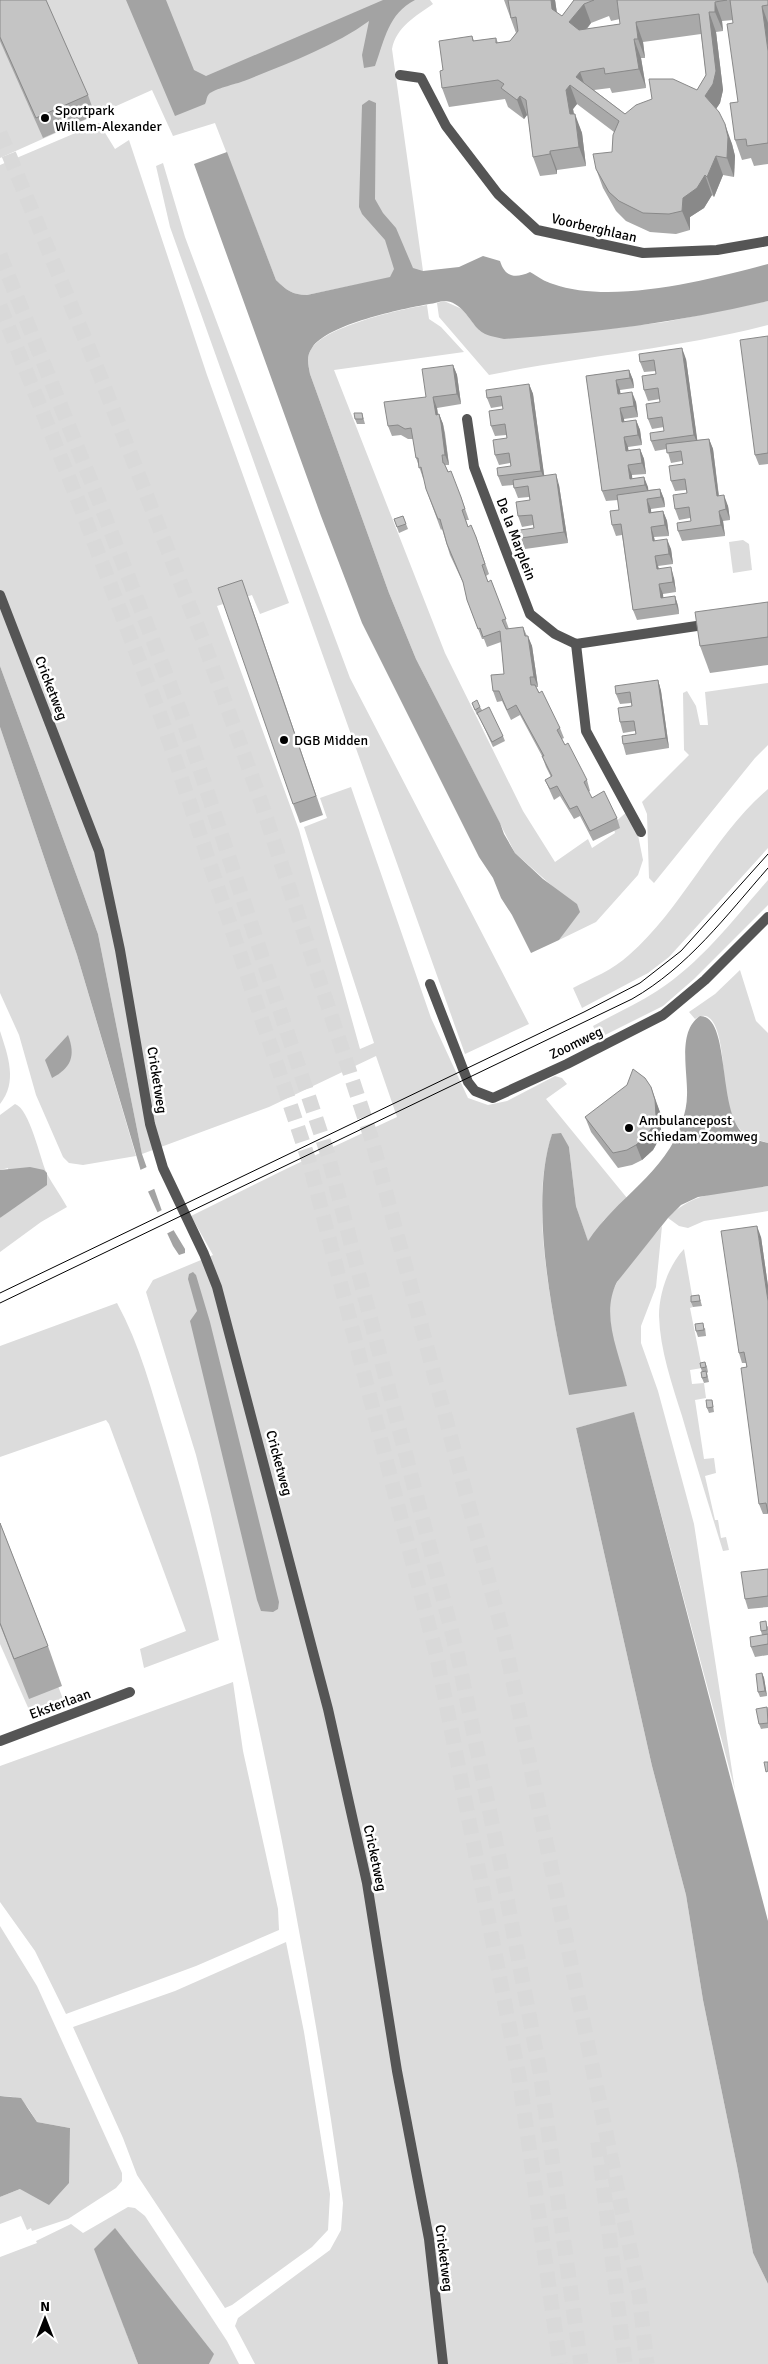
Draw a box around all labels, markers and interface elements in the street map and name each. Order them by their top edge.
place label: Sportpark Willem-Alexander [55,102,163,135]
marker: Sportpark Willem-Alexander [39,112,51,124]
street label: Voorberghlaan [549,210,639,246]
street label: De la Marplein [493,495,539,583]
street label: Cricketweg [31,654,71,722]
place label: DGB Midden [294,732,368,749]
marker: DGB Midden [278,734,290,746]
street label: Zoomweg [547,1023,605,1063]
street label: Cricketweg [143,1045,171,1115]
place label: Ambulancepost Schiedam Zoomweg [639,1112,758,1145]
marker: Ambulancepost Schiedam Zoomweg [623,1122,635,1134]
street label: Cricketweg [262,1428,296,1498]
street label: Eksterlaan [27,1685,93,1723]
street label: Cricketweg [360,1823,390,1893]
street label: Cricketweg [431,2224,457,2292]
north arrow [20,2294,70,2344]
text: N [40,2298,50,2315]

